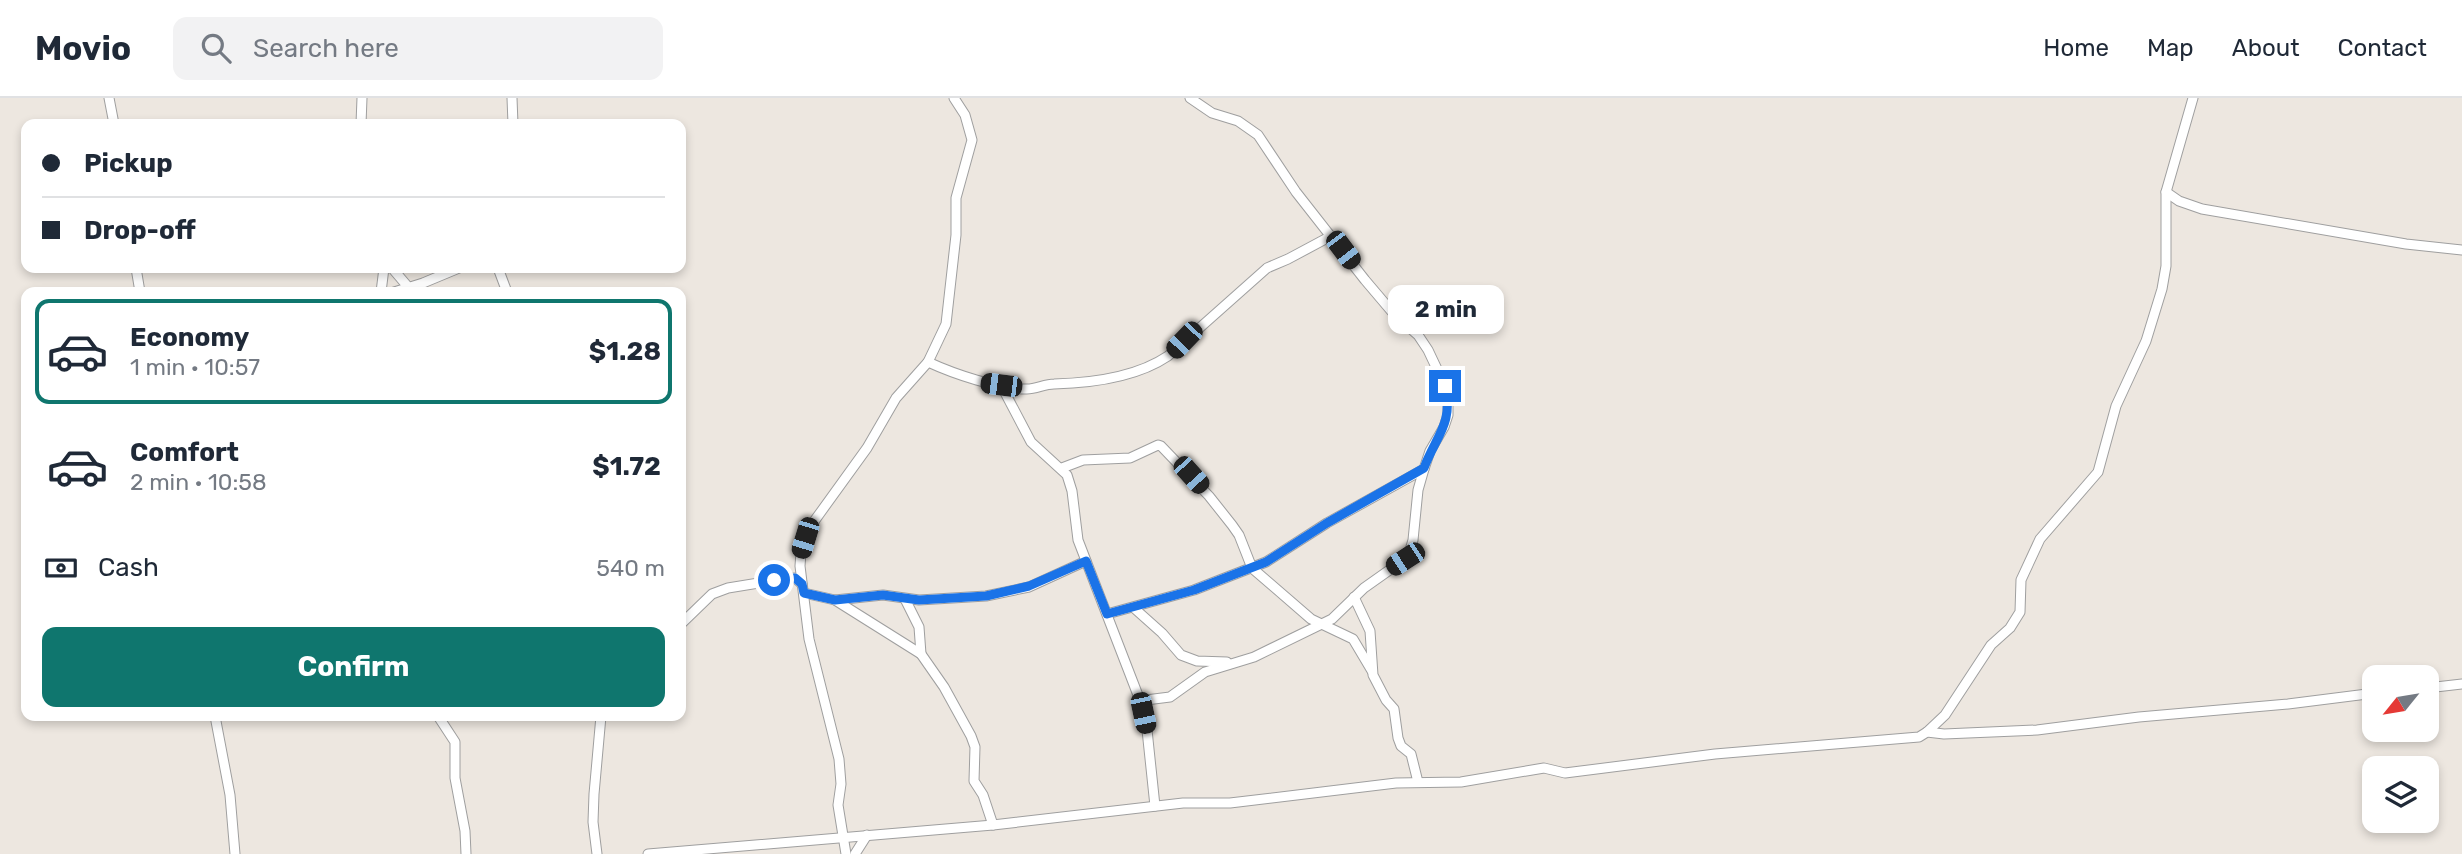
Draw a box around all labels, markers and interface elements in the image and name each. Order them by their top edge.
search box [173,17,663,80]
text: Movio [35,29,131,68]
icon: search [197,29,235,67]
text: Search here [253,33,399,64]
text: Home [2043,34,2109,62]
text: Map [2147,34,2194,62]
text: About [2232,34,2300,62]
text: Contact [2338,34,2427,62]
text: Pickup [84,148,173,179]
text: Drop-off [84,215,196,246]
car [1322,227,1365,273]
callout: 2 min [1387,285,1503,334]
text: 2 min [1415,295,1477,323]
car [1162,318,1207,362]
icon: car [46,320,109,383]
text: Economy [130,322,249,353]
text: $1.28 [589,336,661,367]
text: 1 min · 10:57 [130,353,260,381]
route end [1429,370,1461,402]
car [979,372,1024,398]
icon: car [46,435,109,498]
text: Comfort [130,437,239,468]
text: $1.72 [592,451,661,482]
car [1170,452,1213,498]
text: 2 min · 10:58 [130,468,267,496]
car [789,515,822,561]
car [1382,539,1429,579]
icon: cash [42,549,80,587]
text: Cash [98,552,159,583]
text: 540 m [596,554,665,582]
route start [758,564,790,596]
button: Confirm [42,627,665,707]
north arrow [2362,665,2440,742]
map controls [2362,665,2439,833]
car [1129,690,1158,736]
button: layers [2362,756,2439,833]

